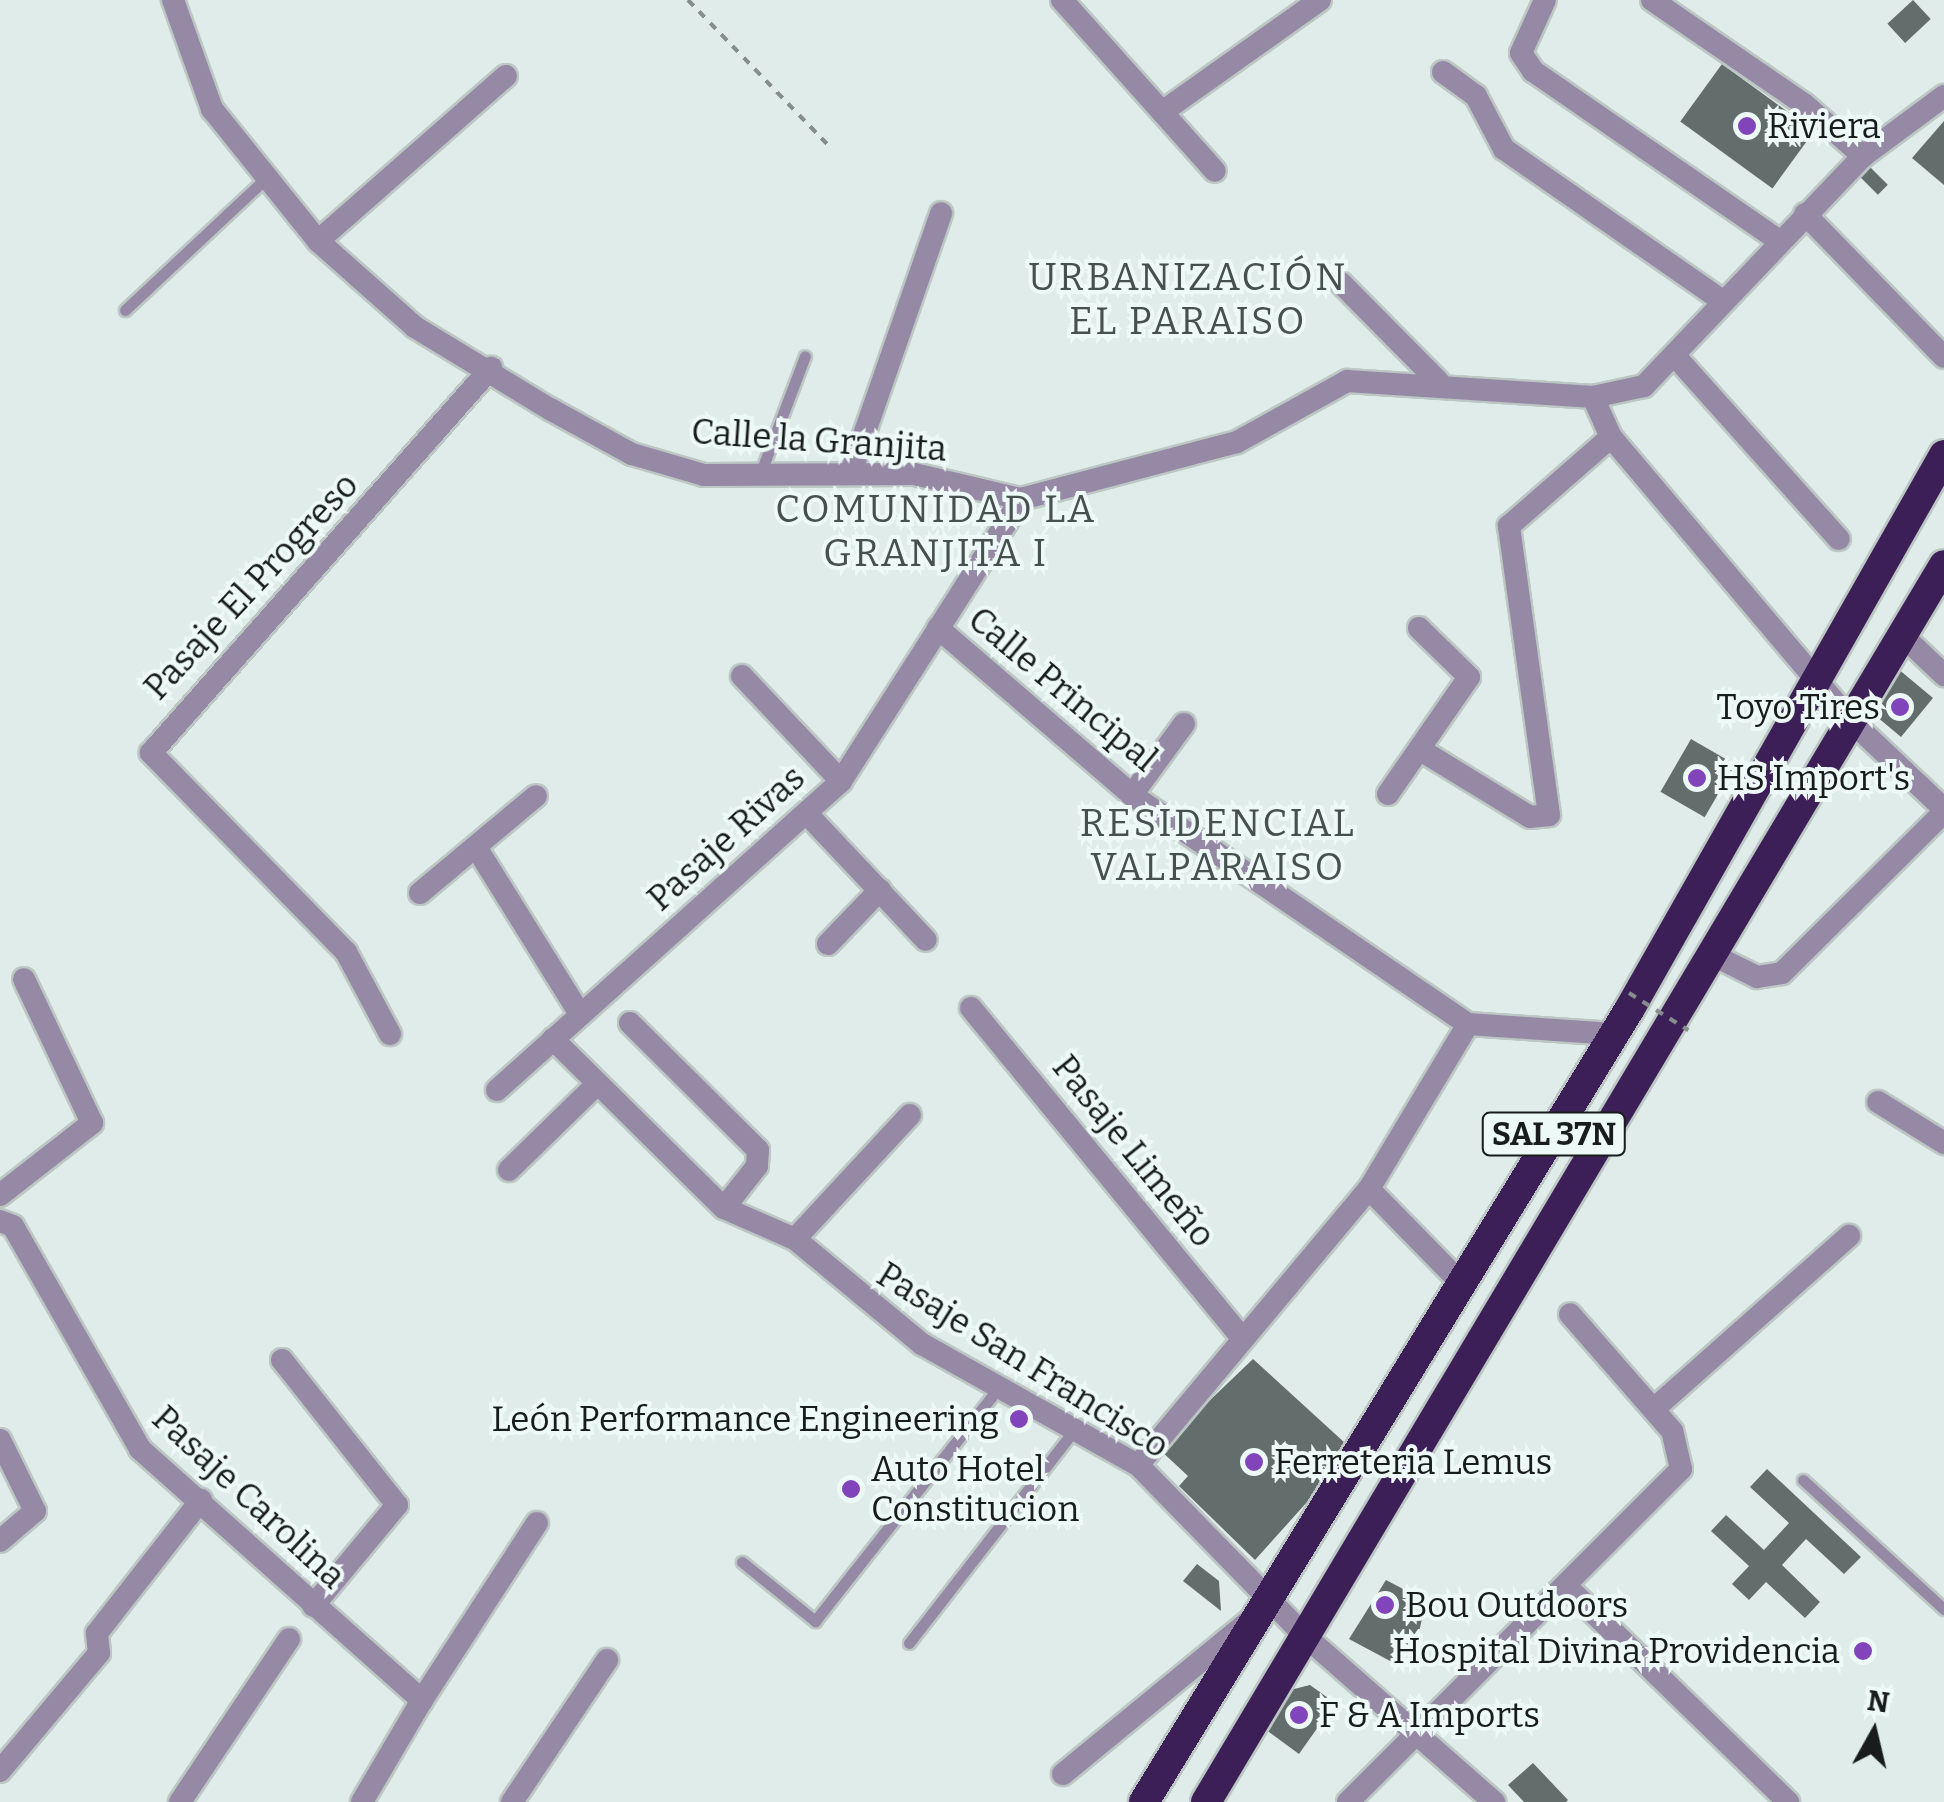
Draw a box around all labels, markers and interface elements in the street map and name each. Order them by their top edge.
place label: Riviera [1767,105,1881,147]
marker: Riviera [1736,115,1758,137]
district label: URBANIZACIÓN EL PARAISO [1028,255,1348,344]
street label: Calle la Granjita [690,410,948,470]
street label: Pasaje El Progreso [135,464,367,708]
district label: COMUNIDAD LA GRANJITA I [775,487,1097,576]
street label: Calle Principal [960,598,1166,780]
place label: Toyo Tires [1716,686,1880,728]
marker: Toyo Tires [1889,696,1911,718]
street label: Pasaje Rivas [639,757,813,919]
place label: HS Import's [1717,757,1910,799]
marker: HS Import's [1686,767,1708,789]
district label: RESIDENCIAL VALPARAISO [1080,801,1356,891]
street label: Pasaje Limeño [1044,1047,1224,1255]
road number: SAL 37N [1482,1107,1626,1161]
street label: Pasaje San Francisco [869,1253,1177,1467]
street label: Pasaje Carolina [144,1397,354,1597]
place label: León Performance Engineering [491,1398,999,1440]
marker: León Performance Engineering [1008,1408,1030,1430]
place label: Ferreteria Lemus [1274,1441,1552,1483]
place label: Auto Hotel Constitucion [871,1448,1079,1530]
marker: Ferreteria Lemus [1243,1451,1265,1473]
marker: Auto Hotel Constitucion [840,1478,862,1500]
place label: Bou Outdoors [1405,1584,1628,1626]
marker: Bou Outdoors [1374,1594,1396,1616]
place label: Hospital Divina Providencia [1393,1630,1840,1672]
marker: Hospital Divina Providencia [1850,1638,1876,1664]
north arrow [1824,1682,1924,1782]
text: N [1865,1684,1891,1720]
place label: F & A Imports [1319,1694,1540,1736]
marker: F & A Imports [1288,1704,1310,1726]

